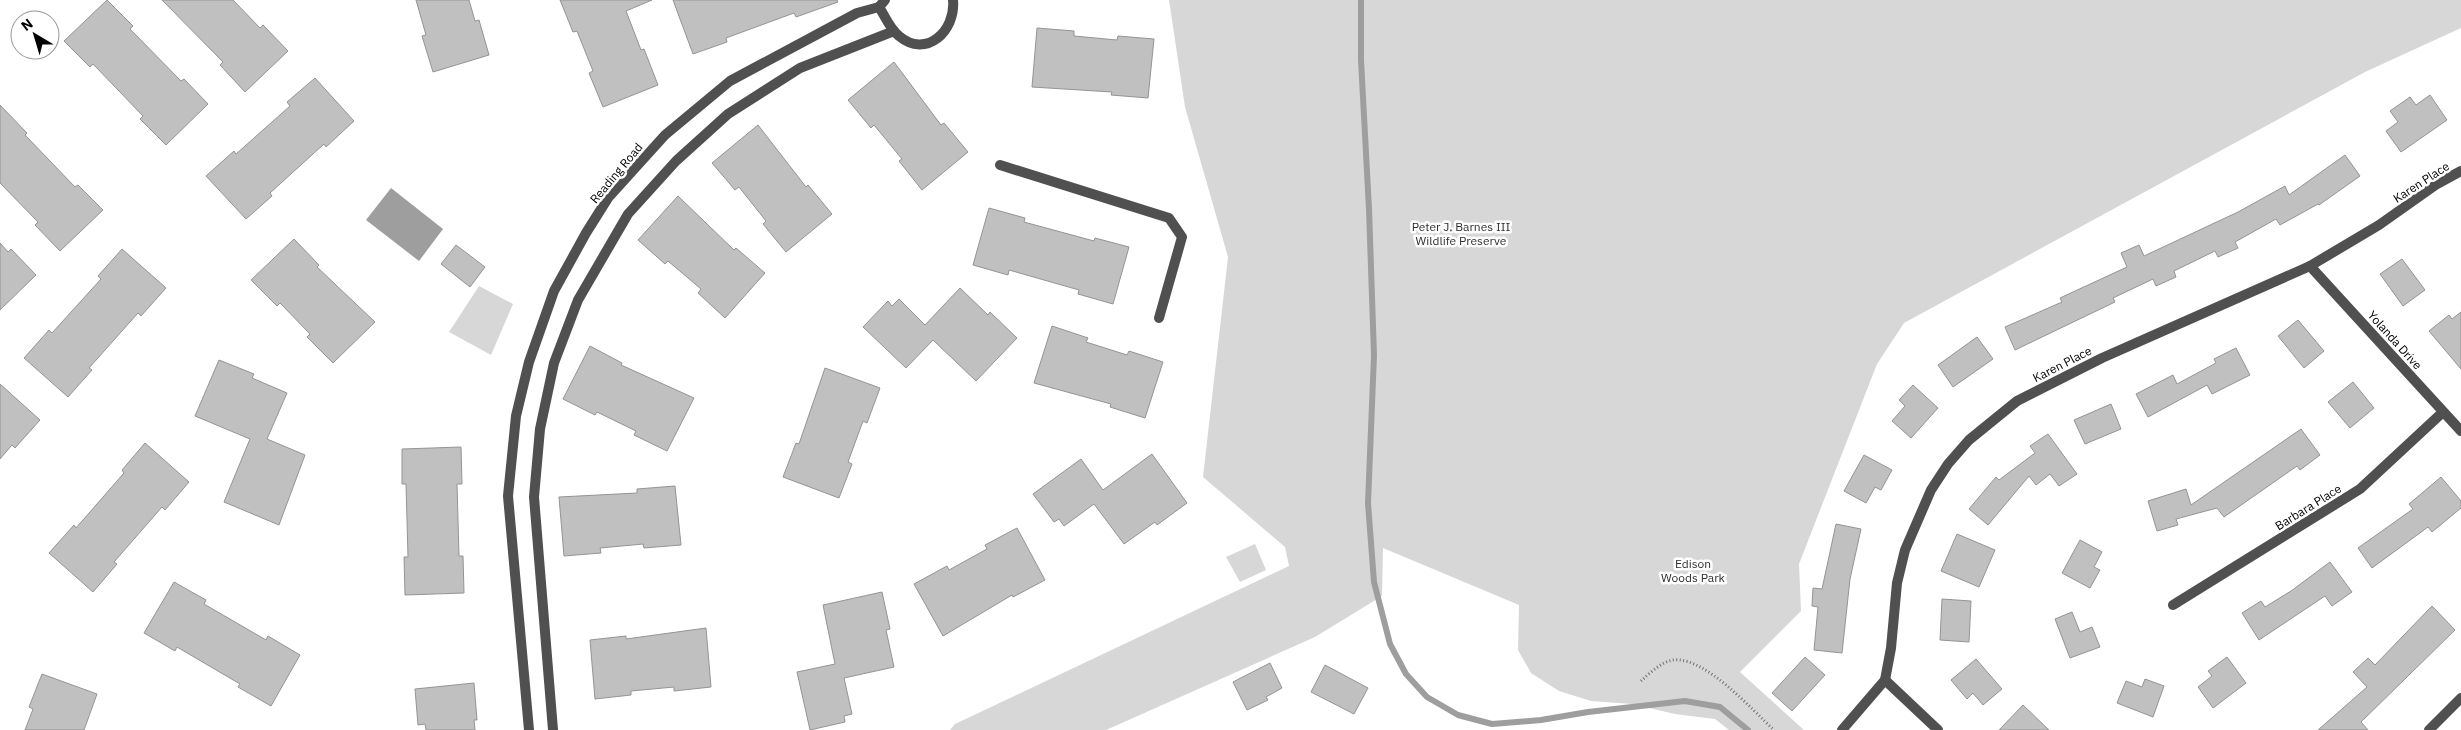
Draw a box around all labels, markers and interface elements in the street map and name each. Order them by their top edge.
north arrow [10,10,60,60]
text: N [17,15,37,35]
street label: Reading Road [586,140,646,206]
street label: Karen Place [2390,158,2452,206]
park label: Peter J. Barnes III Wildlife Preserve [1412,219,1511,248]
street label: Yolanda Drive [2365,308,2426,373]
street label: Karen Place [2030,343,2094,385]
street label: Barbara Place [2272,481,2344,533]
park label: Edison Woods Park [1661,556,1726,585]

